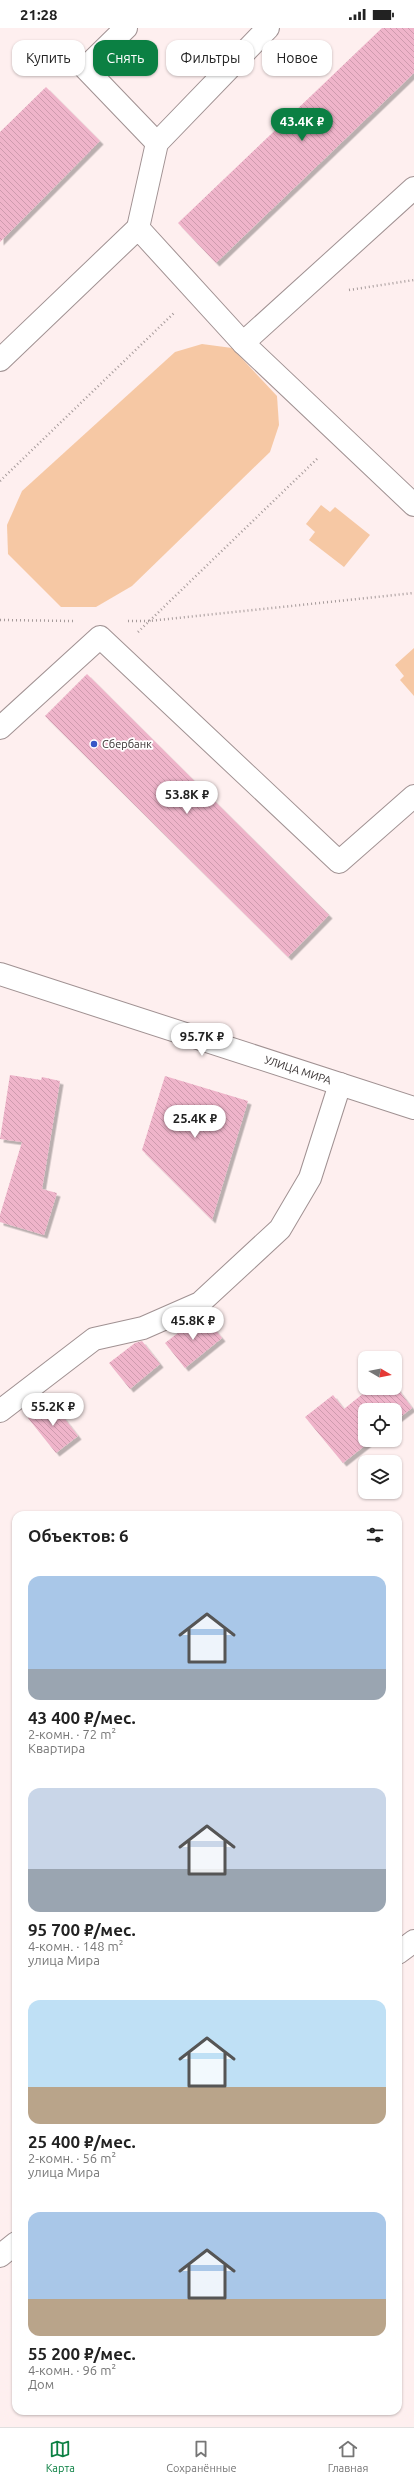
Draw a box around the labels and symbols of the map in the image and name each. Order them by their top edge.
pin: 43.4K ₽ [265,108,339,142]
place label: Сбербанк [102,738,152,750]
marker: Сбербанк [89,739,99,749]
pin: 53.8K ₽ [150,781,224,815]
pin: 95.7K ₽ [165,1023,239,1057]
street label: УЛИЦА МИРА [263,1054,334,1087]
pin: 25.4K ₽ [158,1105,232,1139]
pin: 45.8K ₽ [156,1307,230,1341]
north arrow [358,1351,402,1395]
pin: 55.2K ₽ [16,1393,90,1427]

